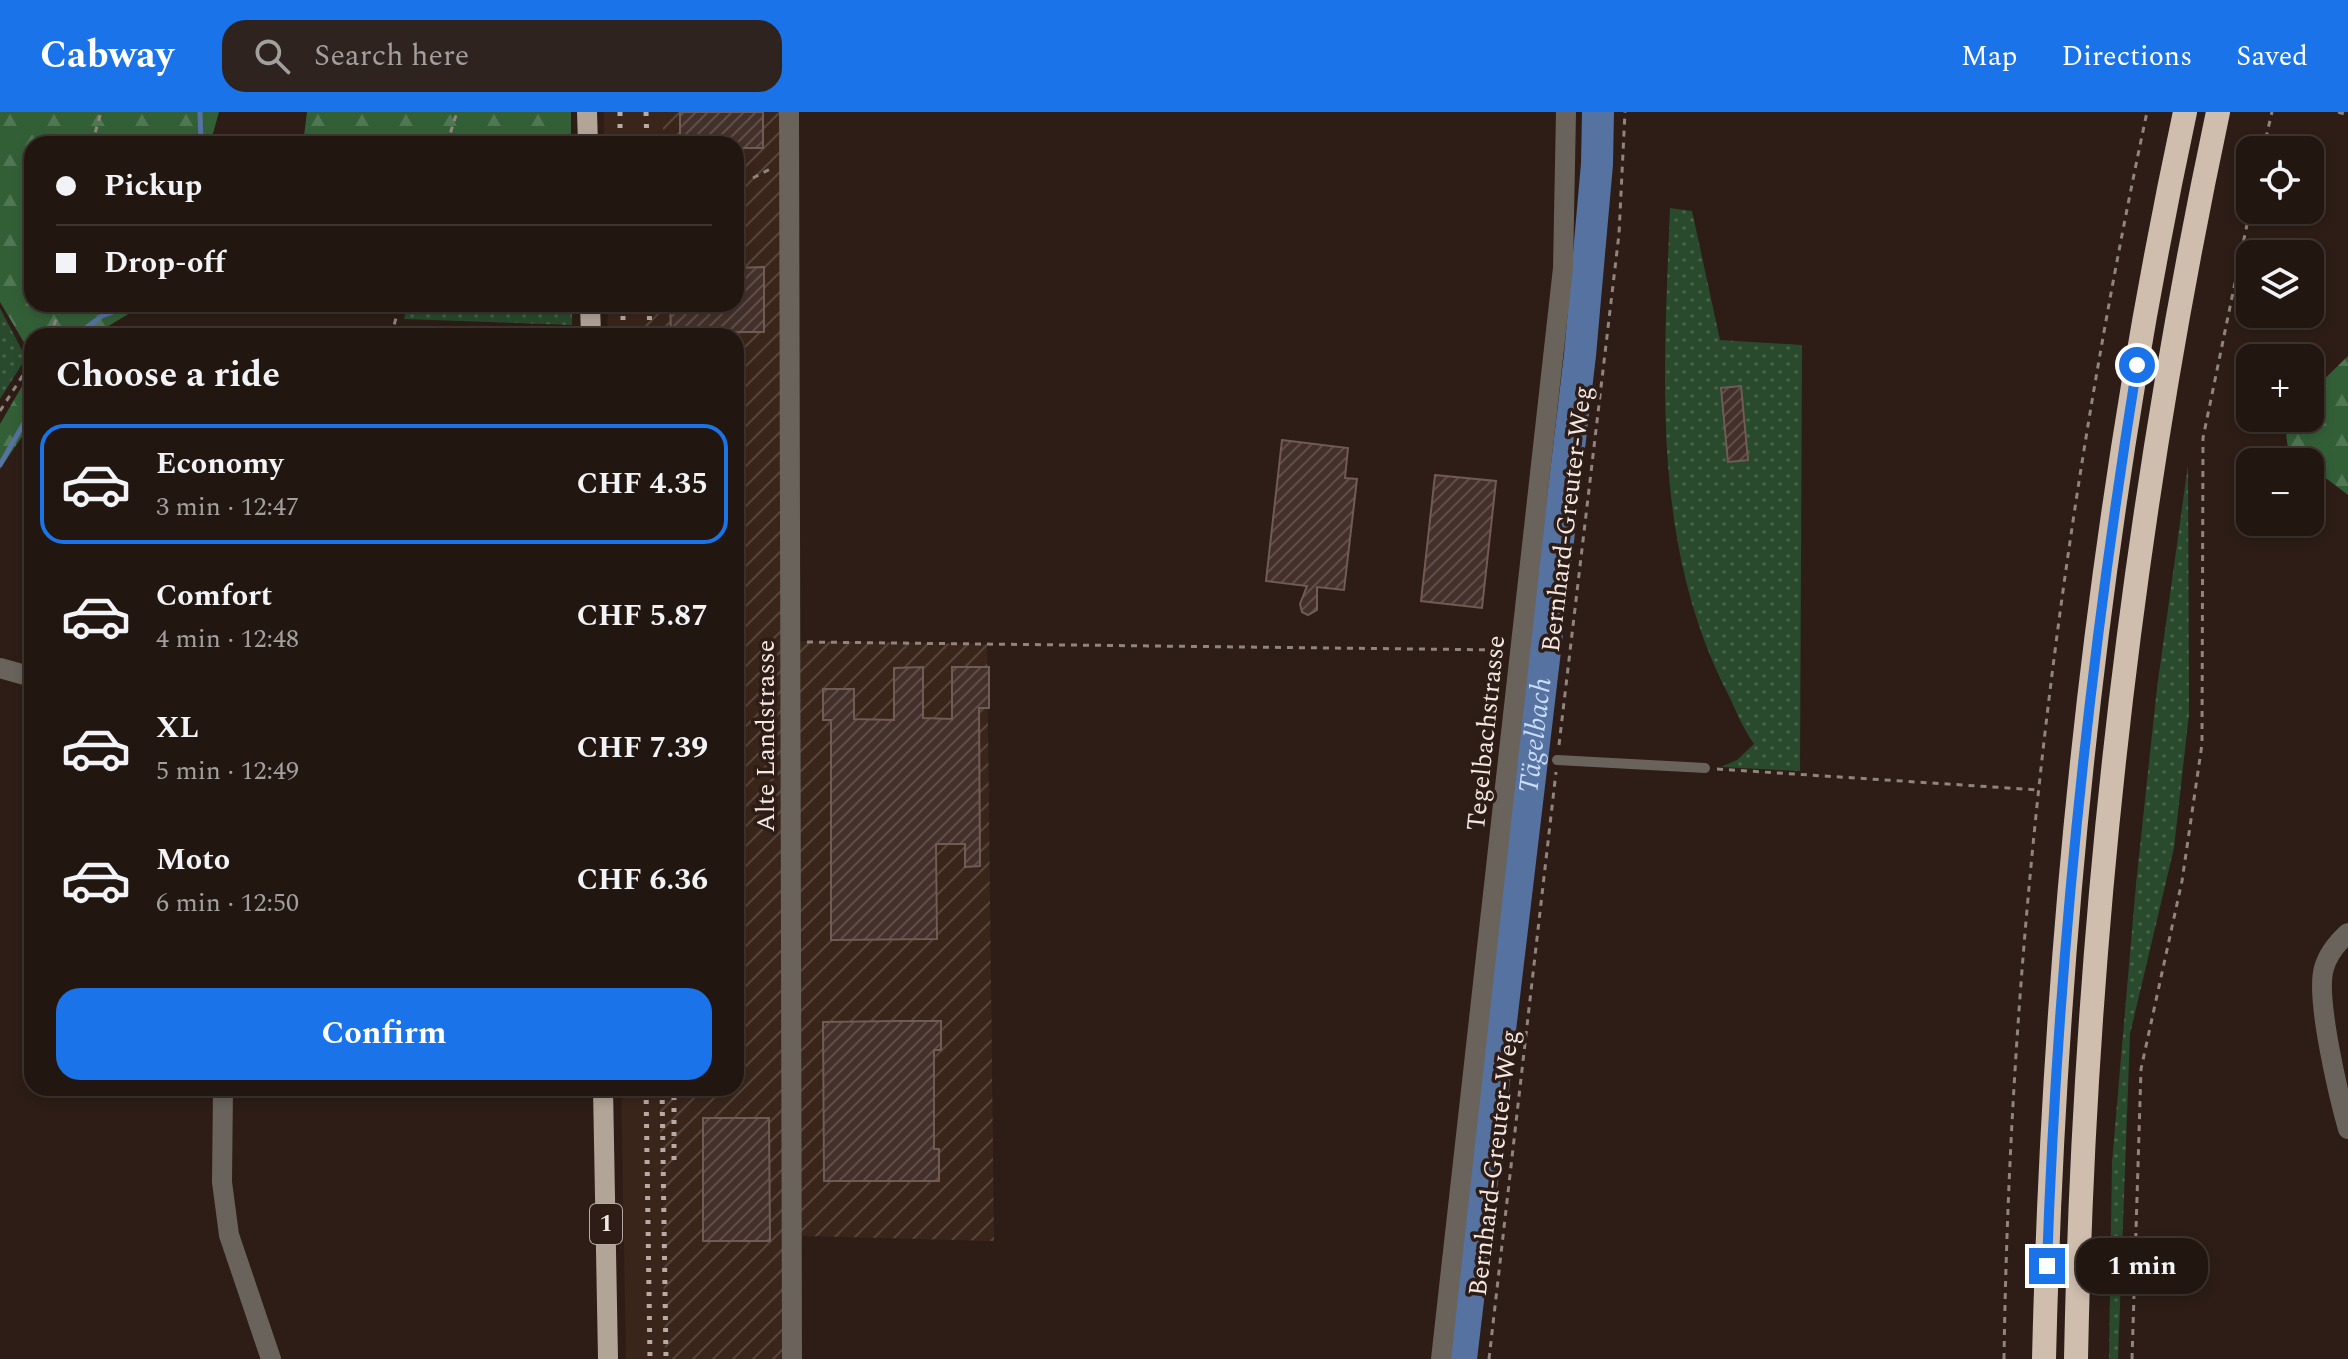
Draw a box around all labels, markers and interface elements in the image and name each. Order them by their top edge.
search box [222,20,782,92]
text: Cabway [40,27,174,85]
text: Search here [314,33,469,79]
icon: search [250,34,294,78]
text: Map [1961,35,2018,78]
text: Directions [2062,35,2192,78]
text: Saved [2236,35,2308,78]
map controls [2236,136,2324,536]
button: locate [2236,136,2324,224]
text: Pickup [104,163,202,209]
text: Drop-off [104,240,225,286]
button: layers [2236,240,2324,328]
button: + [2236,344,2324,432]
route start [2119,347,2155,383]
text: Choose a ride [56,348,280,403]
street label: Bernhard-Greuter-Weg [1531,384,1603,654]
text: Economy [156,441,283,487]
icon: car [60,448,132,520]
button: − [2236,448,2324,536]
text: CHF 4.35 [577,461,708,507]
text: 3 min · 12:47 [156,487,299,527]
text: Comfort [156,573,272,619]
icon: car [60,580,132,652]
text: CHF 5.87 [577,593,708,639]
text: 4 min · 12:48 [156,619,299,659]
street label: Tegelbachstrasse [1456,633,1516,833]
street label: Alte Landstrasse [746,640,786,832]
water label: Tägelbach [1507,675,1563,796]
text: XL [156,705,199,751]
icon: car [60,712,132,784]
text: CHF 7.39 [577,725,708,771]
text: 5 min · 12:49 [156,751,299,791]
text: Moto [156,837,230,883]
icon: car [60,844,132,916]
text: CHF 6.36 [577,857,708,903]
text: 6 min · 12:50 [156,883,299,923]
button: Confirm [56,988,712,1080]
street label: Bernhard-Greuter-Weg [1458,1028,1530,1298]
road number: 1 [590,1204,622,1244]
callout: 1 min [2075,1238,2207,1294]
text: 1 min [2107,1246,2177,1286]
route end [2029,1248,2065,1284]

